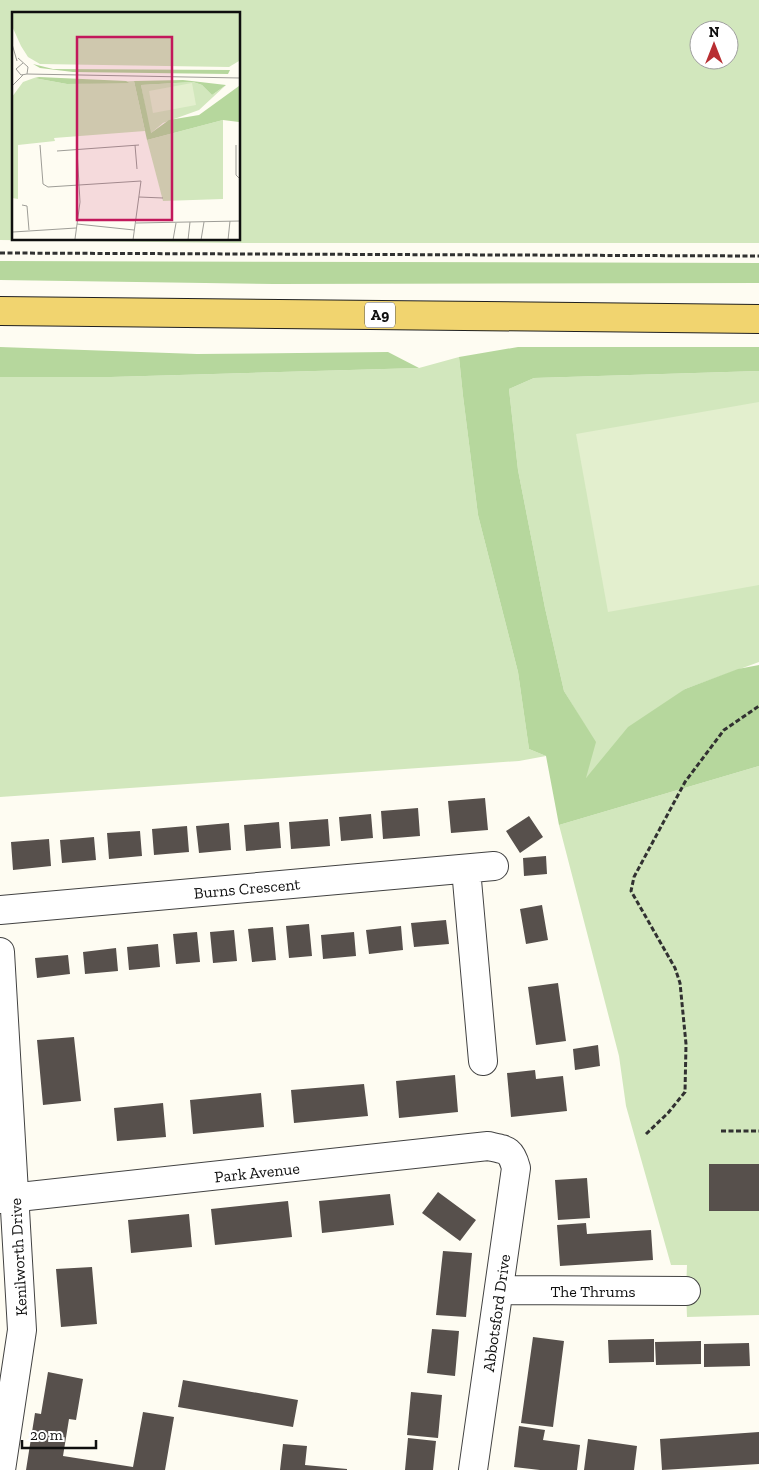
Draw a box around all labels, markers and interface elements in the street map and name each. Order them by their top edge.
inset map [12,12,240,240]
north arrow [689,20,739,70]
text: N [709,24,720,41]
road number: A9 [365,302,395,328]
street label: Burns Crescent [193,874,301,903]
street label: Park Avenue [213,1159,301,1186]
street label: Kenilworth Drive [6,1197,31,1317]
street label: Abbotsford Drive [479,1253,514,1373]
street label: The Thrums [550,1282,636,1301]
scale bar [22,1418,96,1450]
text: 20 m [30,1426,63,1444]

